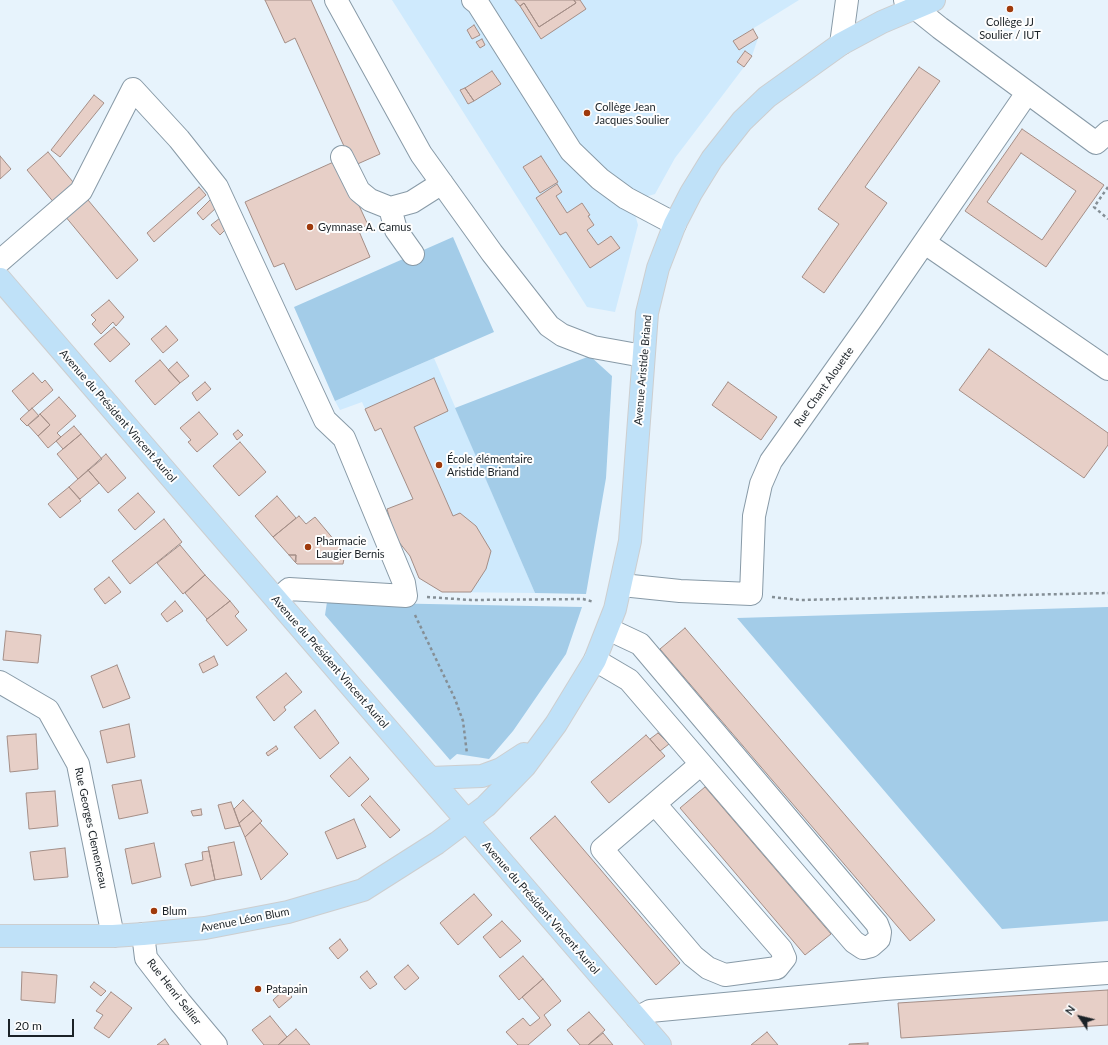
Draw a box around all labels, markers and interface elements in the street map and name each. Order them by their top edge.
marker: Collège JJ Soulier / IUT [1005,4,1015,14]
place label: Collège JJ Soulier / IUT [979,15,1041,41]
place label: Collège Jean Jacques Soulier [595,100,669,126]
marker: Collège Jean Jacques Soulier [582,108,592,118]
place label: Gymnase A. Camus [318,220,411,234]
marker: Gymnase A. Camus [305,222,315,232]
street label: Avenue Aristide Briand [632,314,654,426]
street label: Rue Chant Alouette [791,344,857,430]
street label: Avenue du Président Vincent Auriol [57,347,179,485]
place label: École élémentaire Aristide Briand [447,452,532,478]
marker: École élémentaire Aristide Briand [434,460,444,470]
place label: Pharmacie Laugier Bernis [316,534,385,560]
marker: Pharmacie Laugier Bernis [303,542,313,552]
street label: Avenue du Président Vincent Auriol [269,593,391,731]
street label: Rue Georges Clemenceau [72,766,110,890]
street label: Avenue du Président Vincent Auriol [480,839,602,977]
place label: Blum [162,904,187,918]
street label: Avenue Léon Blum [199,905,291,935]
marker: Blum [149,906,159,916]
street label: Rue Henri Sellier [144,956,204,1028]
place label: Patapain [266,982,308,996]
marker: Patapain [253,984,263,994]
north arrow [1060,997,1100,1037]
text: N [1062,1003,1078,1017]
scale bar [10,1011,76,1037]
text: 20 m [15,1018,42,1033]

